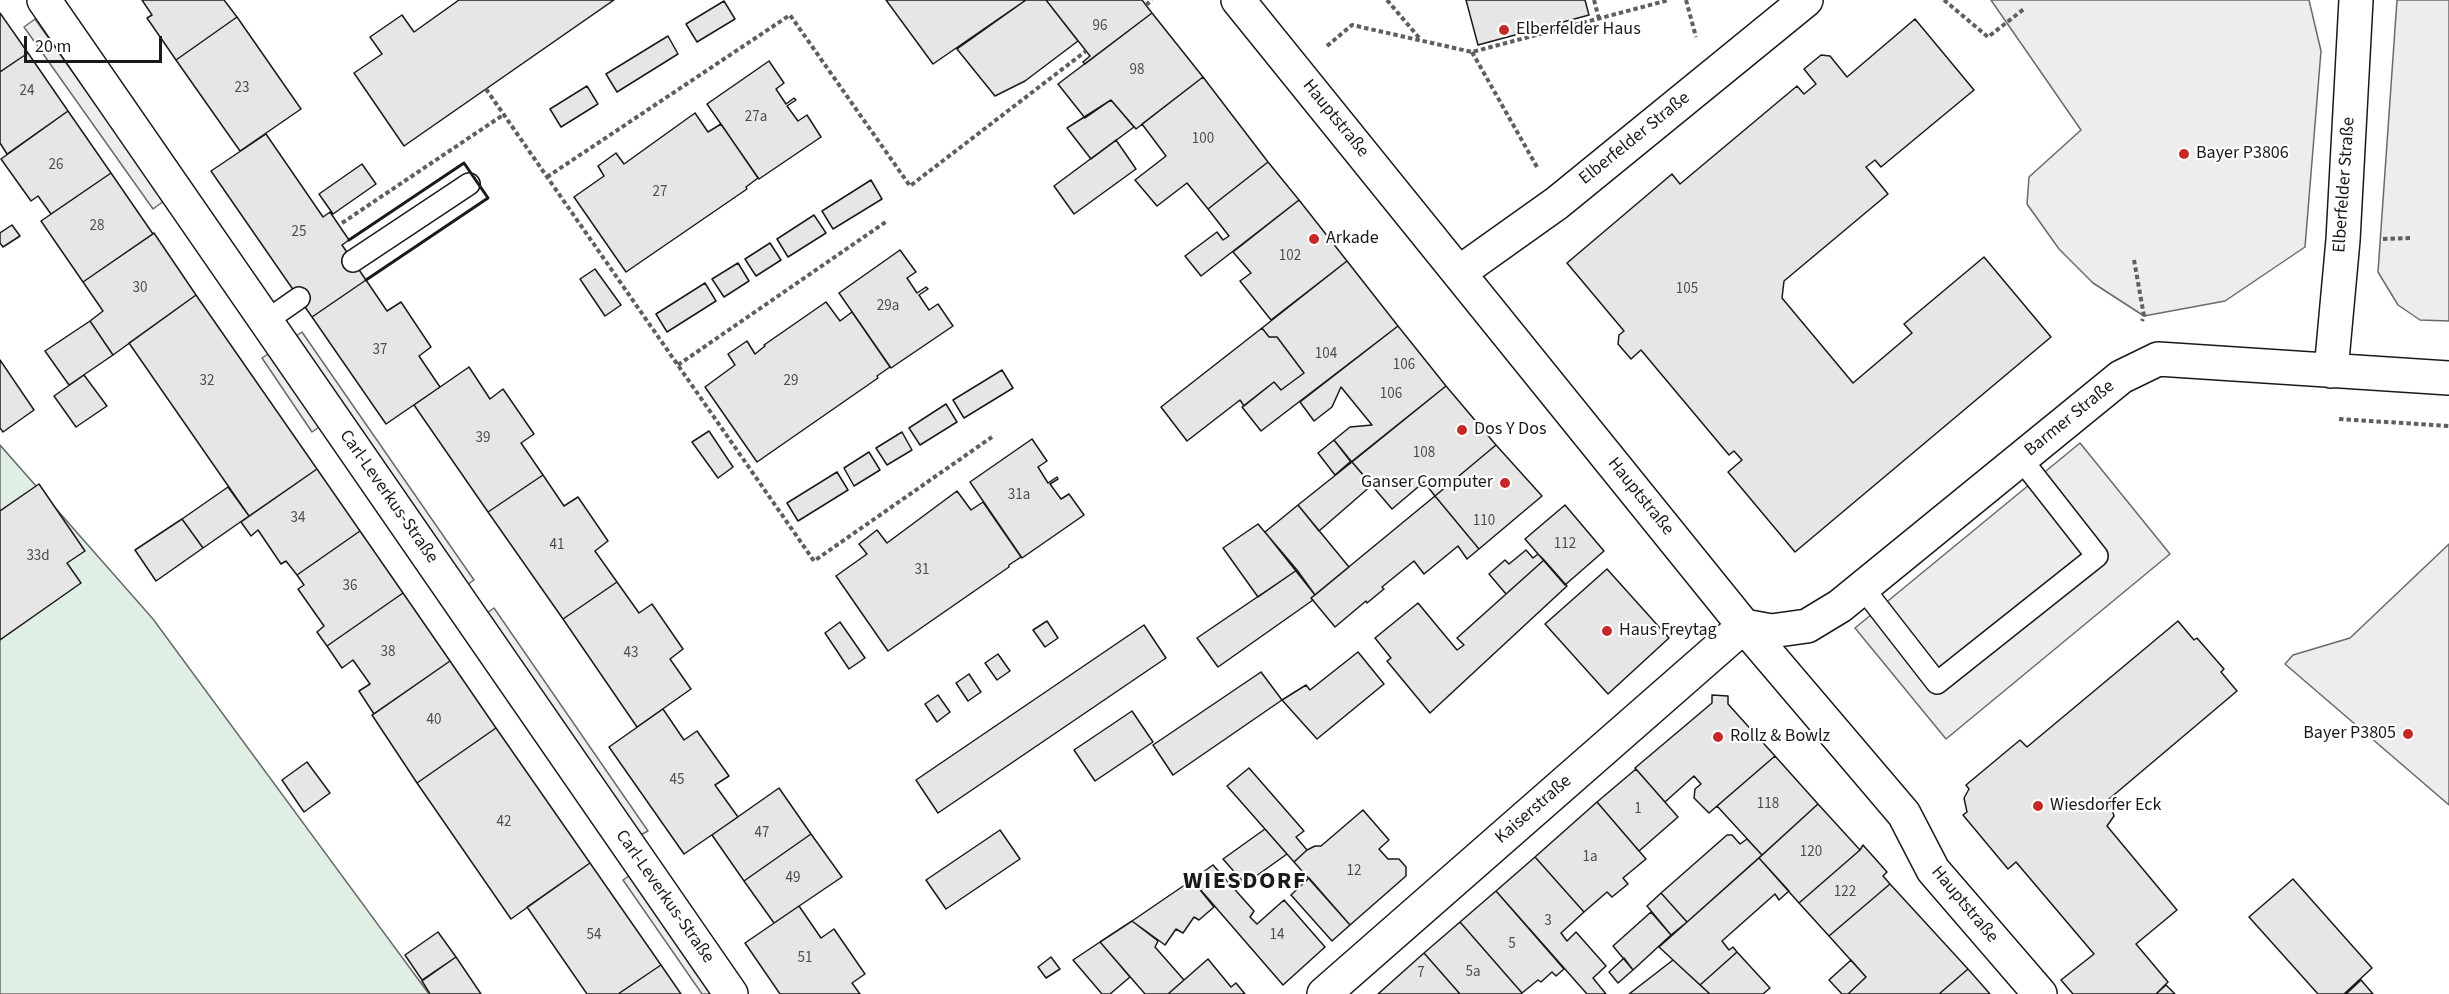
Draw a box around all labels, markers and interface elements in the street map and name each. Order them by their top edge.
house number: 96 [1093,18,1107,36]
place label: Elberfelder Haus [1516,19,1641,41]
marker: Elberfelder Haus [1497,23,1511,37]
scale bar [27,24,165,62]
text: 20 m [35,34,71,59]
house number: 98 [1130,62,1144,80]
street label: Hauptstraße [1297,76,1373,162]
house number: 23 [235,80,249,98]
house number: 24 [20,83,34,101]
street label: Elberfelder Straße [1575,88,1695,190]
house number: 27a [745,109,767,127]
street label: Elberfelder Straße [2329,116,2361,254]
house number: 100 [1192,131,1214,149]
place label: Bayer P3806 [2196,143,2289,165]
marker: Bayer P3806 [2177,147,2191,161]
house number: 26 [49,157,63,175]
house number: 27 [653,184,667,202]
house number: 28 [90,218,104,236]
house number: 25 [292,224,306,242]
place label: Arkade [1326,228,1379,250]
marker: Arkade [1307,232,1321,246]
house number: 102 [1279,248,1301,266]
house number: 30 [133,280,147,298]
house number: 105 [1676,281,1698,299]
house number: 29a [877,298,899,316]
house number: 37 [373,342,387,360]
house number: 104 [1315,346,1337,364]
house number: 106 [1393,357,1415,375]
house number: 32 [200,373,214,391]
house number: 29 [784,373,798,391]
street label: Barmer Straße [2021,376,2119,462]
house number: 106 [1380,386,1402,404]
place label: Dos Y Dos [1474,419,1546,441]
marker: Dos Y Dos [1455,423,1469,437]
street label: Carl-Leverkus-Straße [334,426,442,568]
house number: 39 [476,430,490,448]
house number: 108 [1413,445,1435,463]
street label: Hauptstraße [1602,454,1678,540]
place label: Ganser Computer [1361,472,1493,494]
marker: Ganser Computer [1498,476,1512,490]
house number: 31a [1008,487,1030,505]
house number: 34 [291,510,305,528]
house number: 110 [1473,513,1495,531]
house number: 112 [1554,536,1576,554]
house number: 41 [550,537,564,555]
house number: 33d [26,548,50,566]
house number: 31 [915,562,929,580]
house number: 36 [343,578,357,596]
place label: Haus Freytag [1619,620,1717,642]
marker: Haus Freytag [1600,624,1614,638]
house number: 38 [381,644,395,662]
house number: 43 [624,645,638,663]
house number: 40 [427,712,441,730]
place label: Bayer P3805 [2303,723,2396,745]
place label: Rollz & Bowlz [1730,726,1830,748]
marker: Bayer P3805 [2401,727,2415,741]
marker: Rollz & Bowlz [1711,730,1725,744]
street label: Kaiserstraße [1491,771,1577,849]
house number: 45 [670,772,684,790]
place label: Wiesdorfer Eck [2050,795,2161,817]
house number: 118 [1757,796,1779,814]
marker: Wiesdorfer Eck [2031,799,2045,813]
house number: 1 [1634,801,1642,819]
house number: 42 [497,814,511,832]
house number: 47 [755,825,769,843]
street label: Carl-Leverkus-Straße [610,826,718,968]
house number: 120 [1800,844,1822,862]
house number: 1a [1582,849,1598,867]
street label: Hauptstraße [1926,862,2002,948]
house number: 12 [1347,863,1361,881]
district label: WIESDORF [1183,869,1307,897]
house number: 49 [786,870,800,888]
house number: 122 [1834,884,1856,902]
house number: 3 [1544,913,1552,931]
house number: 54 [587,927,601,945]
house number: 14 [1270,927,1284,945]
house number: 5 [1508,936,1516,954]
house number: 51 [798,950,812,968]
house number: 5a [1465,964,1481,982]
house number: 7 [1417,965,1425,983]

